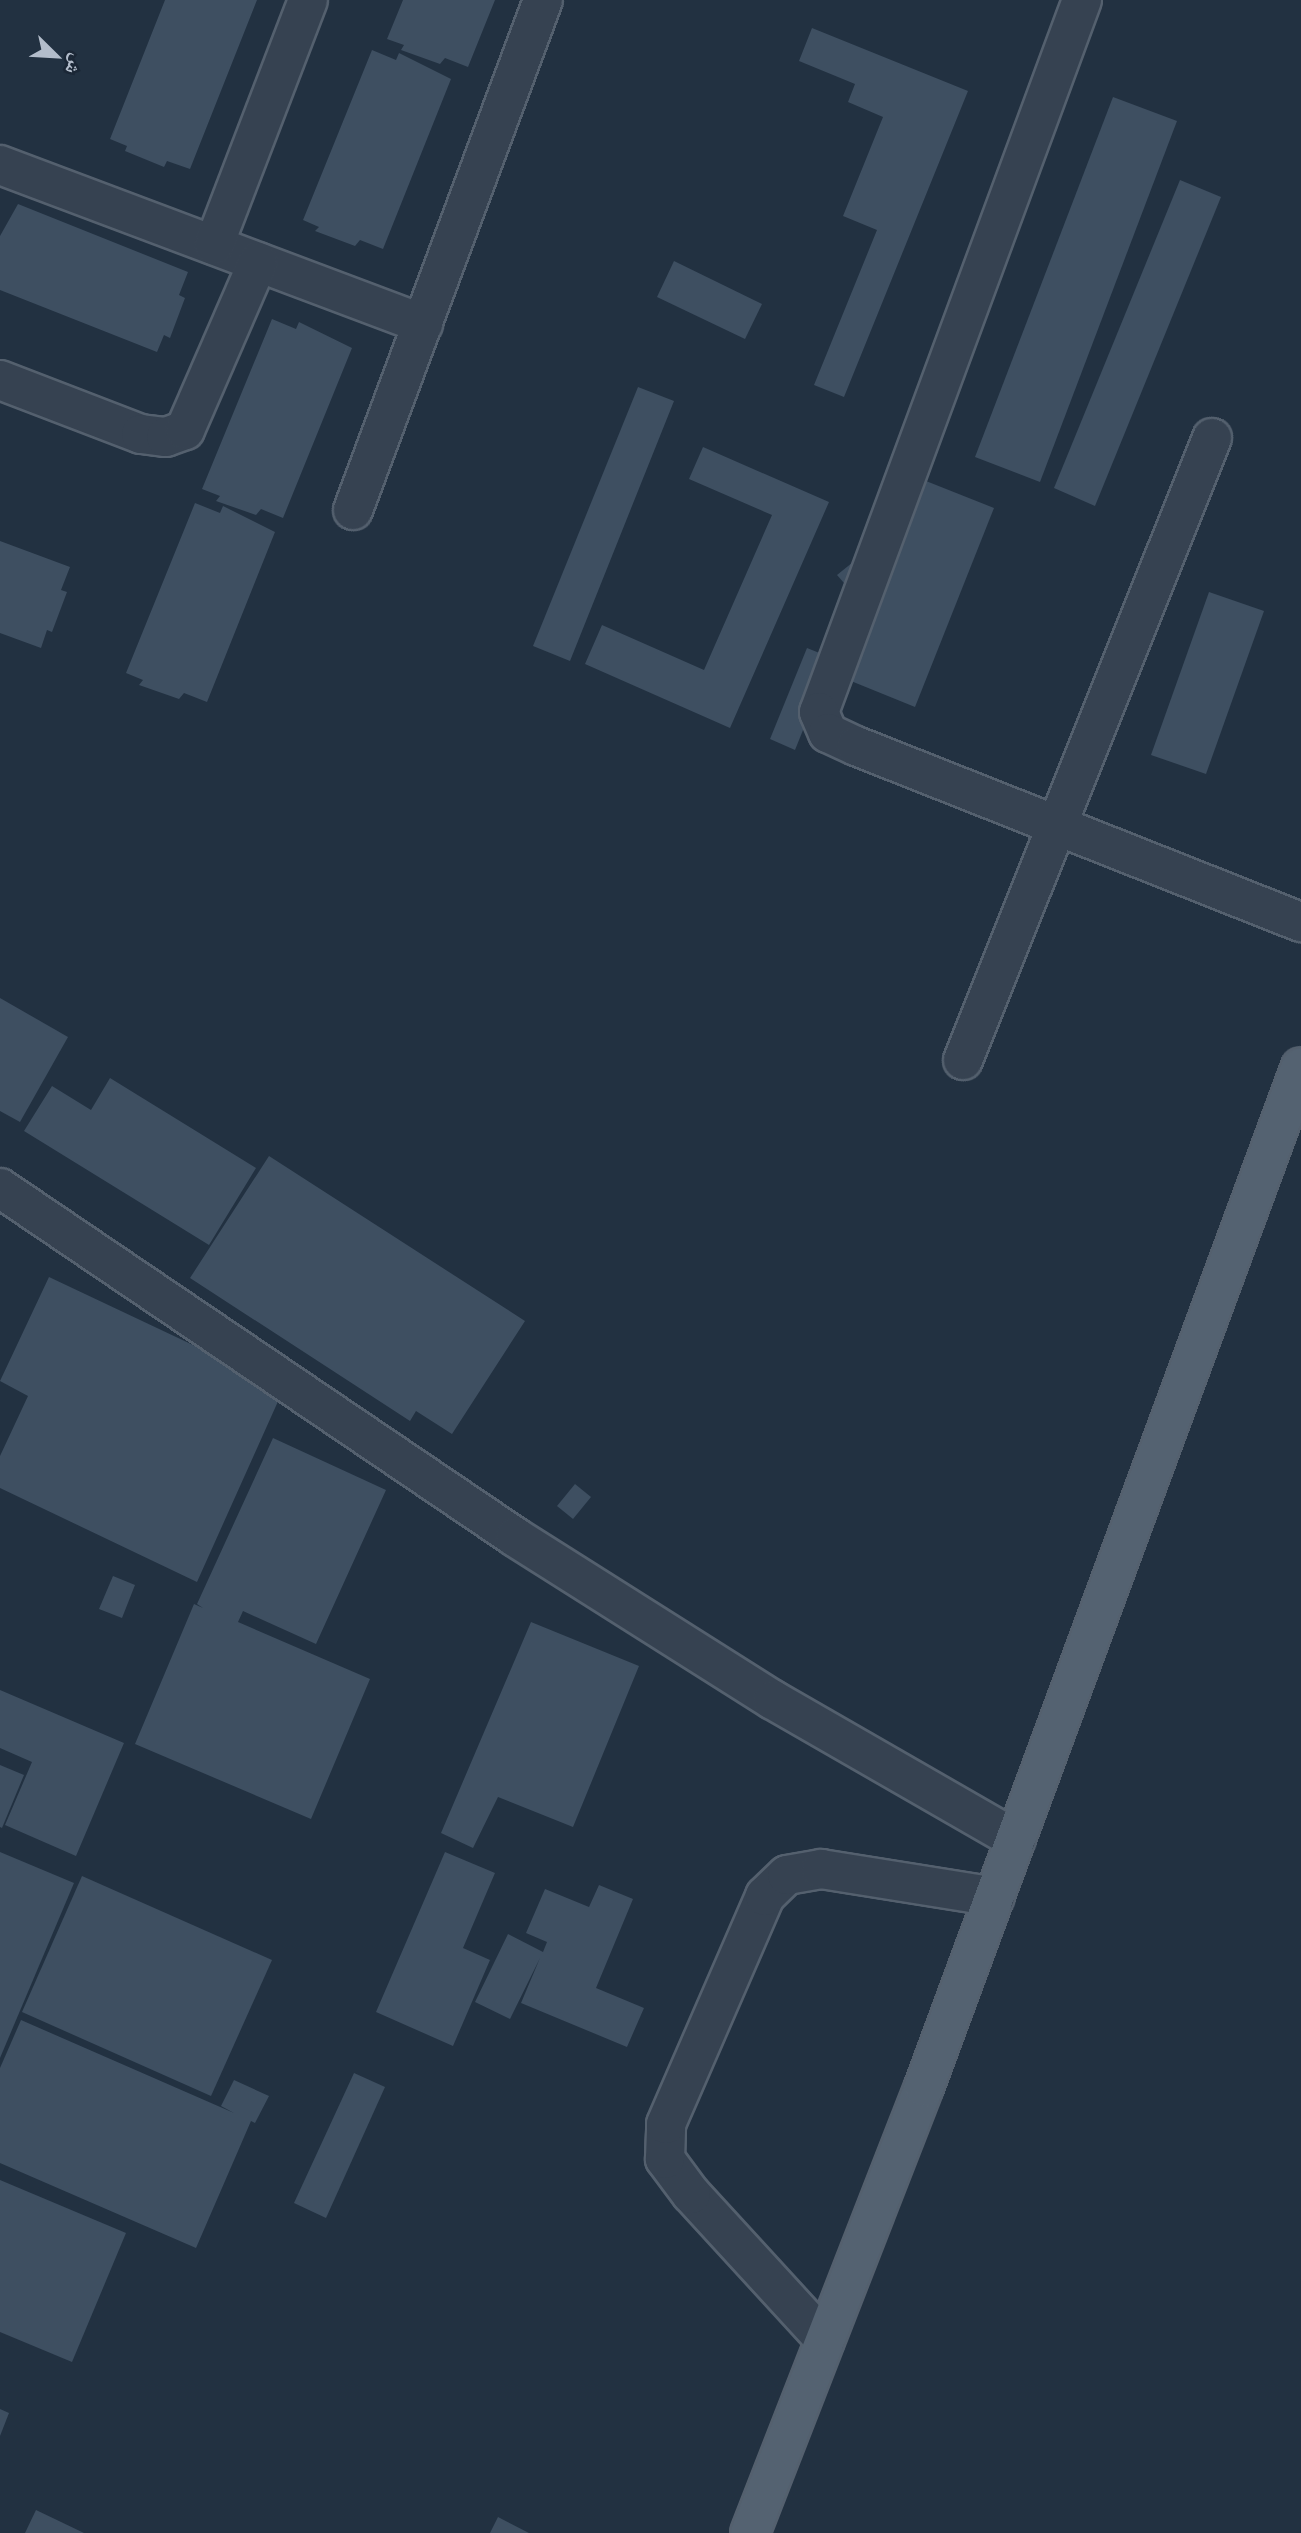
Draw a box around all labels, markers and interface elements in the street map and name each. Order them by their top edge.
north arrow [21,21,91,91]
text: ش [61,51,90,79]

